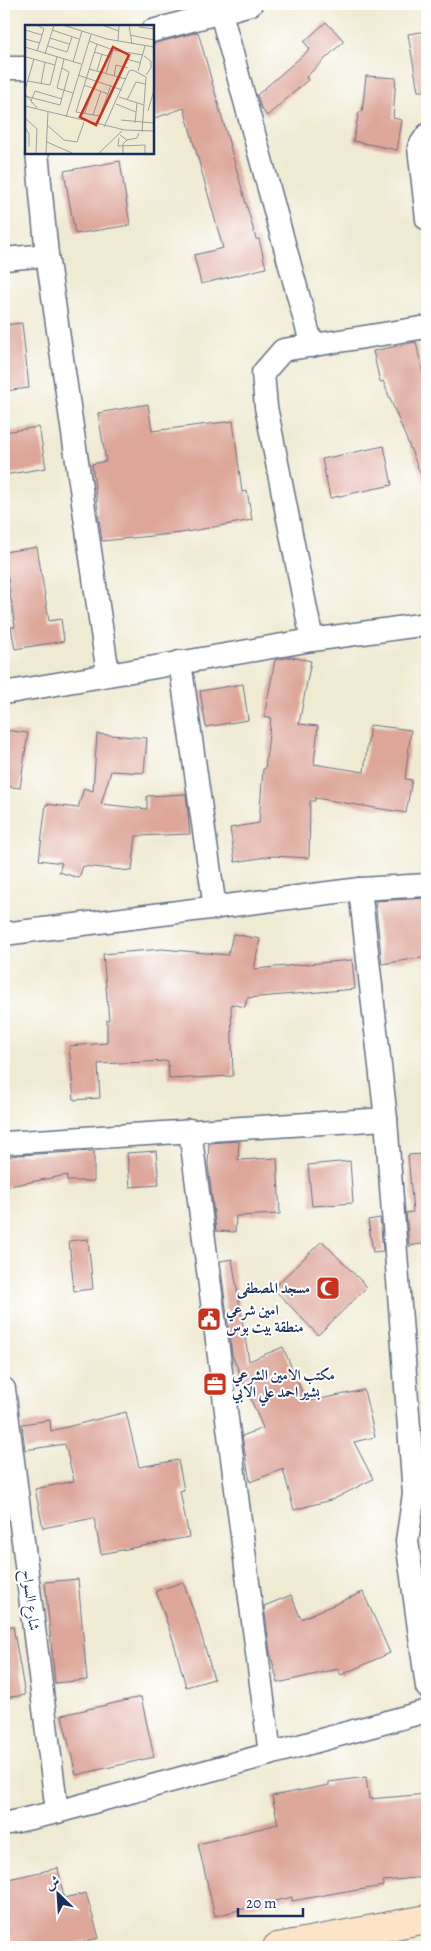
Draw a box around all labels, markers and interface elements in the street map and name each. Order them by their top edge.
inset map [25,25,154,154]
mosque icon: مسجد المصطفى [315,1275,341,1301]
place label: مسجد المصطفى [236,1278,310,1299]
place label: امين شرعي منطقة بيت بوس [225,1300,304,1337]
public building icon: امين شرعي منطقة بيت بوس [196,1306,222,1332]
place label: مكتب الامين الشرعي بشير احمد علي الابي [231,1365,335,1407]
office icon: مكتب الامين الشرعي بشير احمد علي الابي [202,1371,228,1397]
street label: شارع السواح [14,1568,45,1632]
north arrow [32,1868,82,1918]
text: ش [42,1871,63,1894]
scale bar [238,1886,304,1918]
text: 20 m [246,1893,277,1913]

